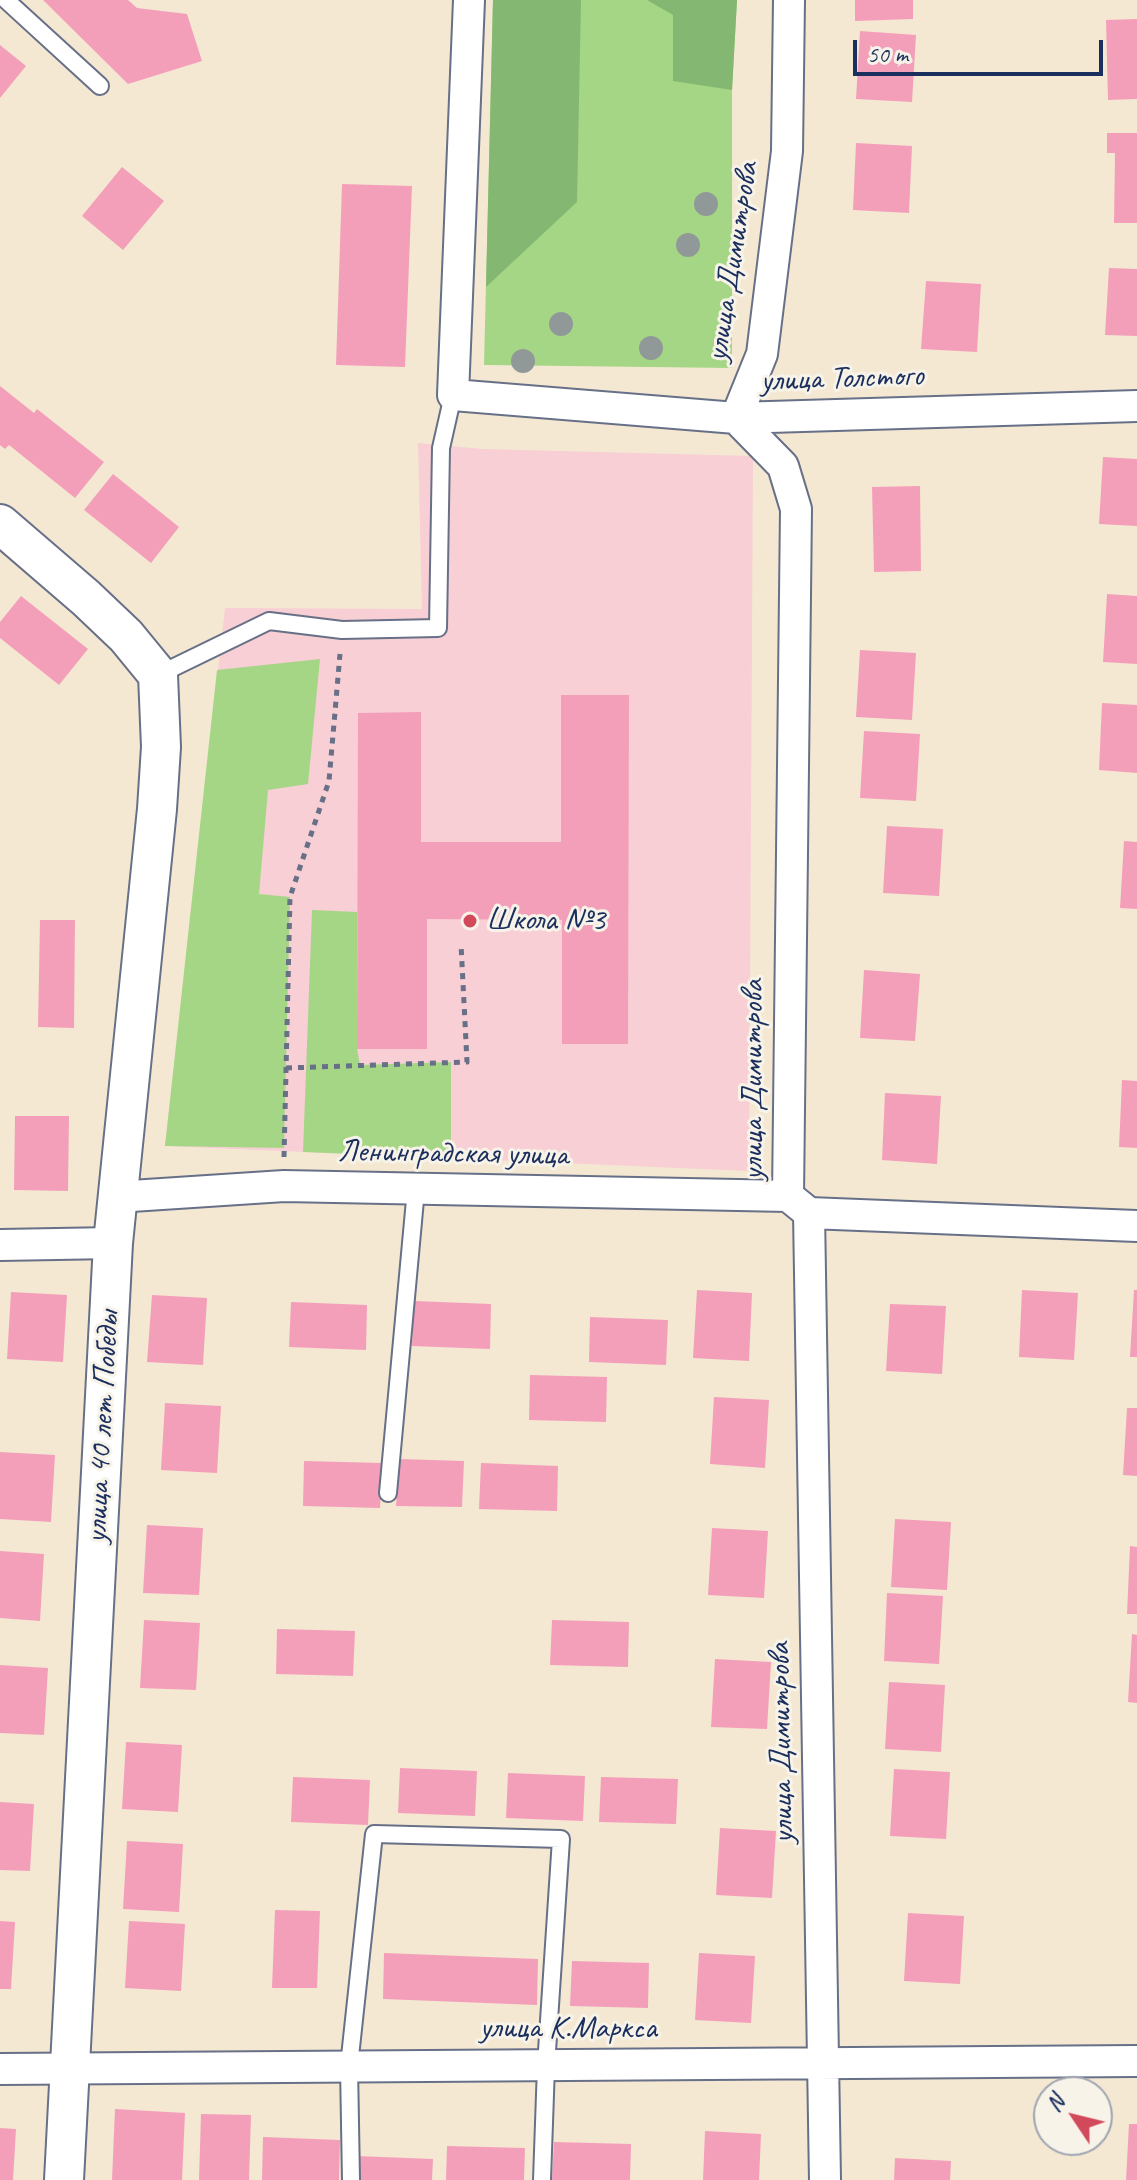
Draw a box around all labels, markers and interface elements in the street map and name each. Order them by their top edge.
scale bar [857,24,1107,74]
text: 50 m [867,39,908,69]
street label: улица Димитрова [698,160,768,364]
street label: улица Толстого [760,357,924,401]
place label: Школа №3 [486,902,605,940]
marker: Школа №3 [461,912,479,930]
street label: улица Димитрова [735,979,773,1181]
street label: Ленинградская улица [338,1133,568,1175]
street label: улица 40 лет Победы [78,1310,128,1544]
street label: улица Димитрова [761,1642,803,1844]
street label: улица К.Маркса [479,2010,657,2048]
north arrow [1033,2076,1113,2156]
text: N [1040,2090,1070,2117]

